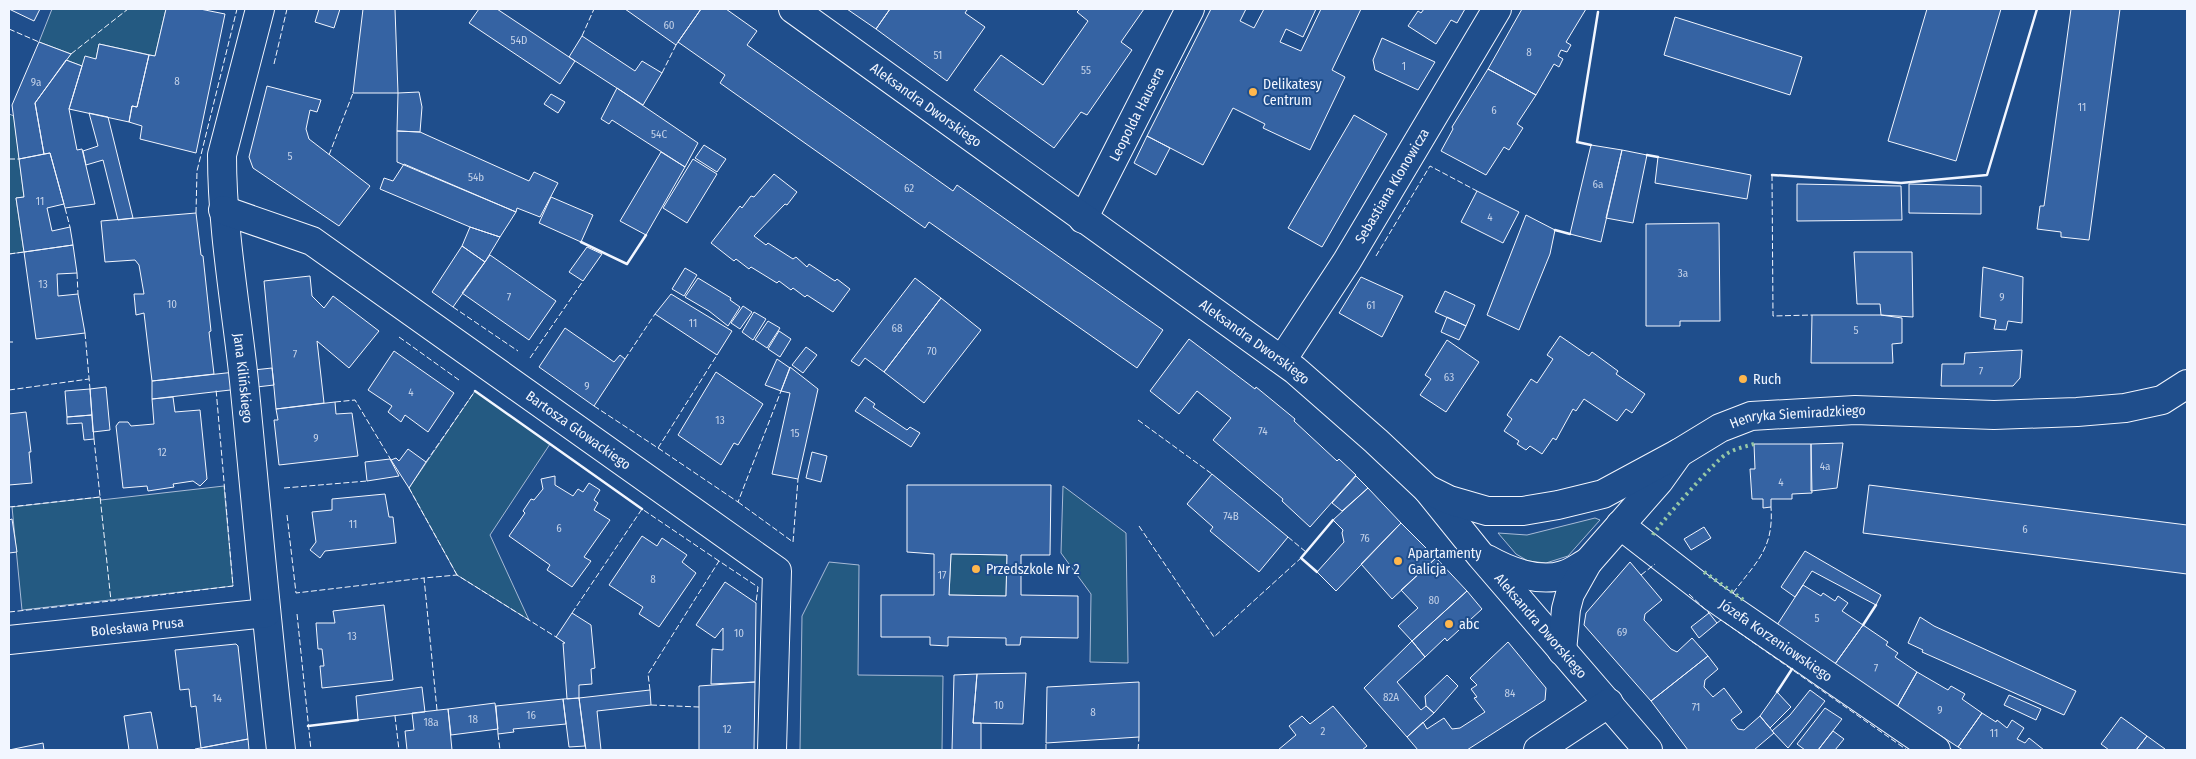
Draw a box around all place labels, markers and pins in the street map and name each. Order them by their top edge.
place label: Delikatesy Centrum [1263,76,1323,109]
marker: Delikatesy Centrum [1247,86,1259,98]
place label: Ruch [1753,371,1781,388]
marker: Ruch [1737,373,1749,385]
place label: Apartamenty Galicja [1408,545,1482,578]
marker: Apartamenty Galicja [1392,555,1404,567]
place label: Przedszkole Nr 2 [986,561,1080,578]
marker: Przedszkole Nr 2 [970,563,982,575]
place label: abc [1459,616,1479,633]
marker: abc [1443,618,1455,630]

